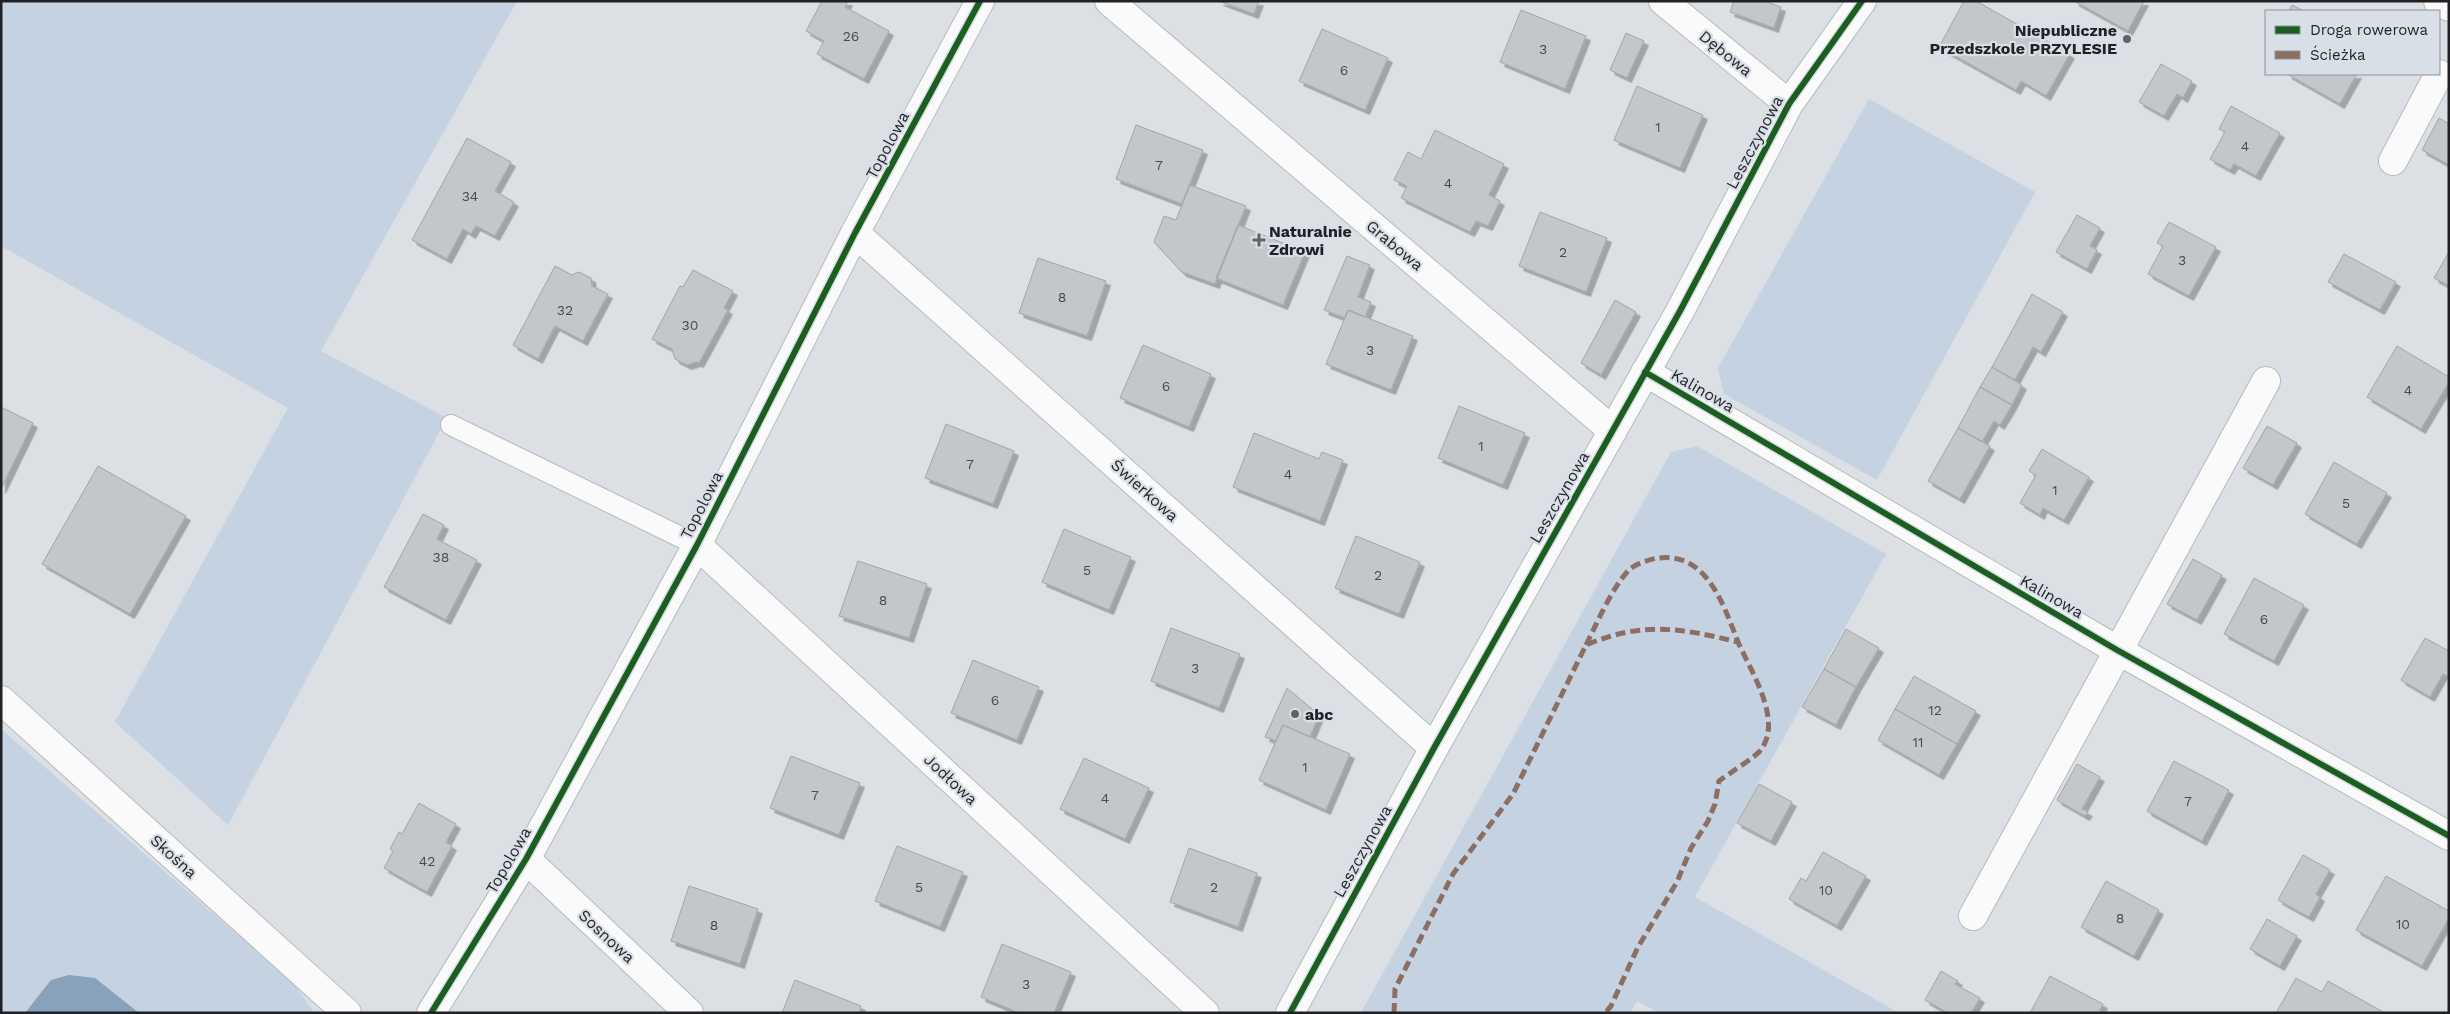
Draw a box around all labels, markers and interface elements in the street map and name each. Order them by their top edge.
legend [2265,10,2440,75]
place label: Niepubliczne Przedszkole PRZYLESIE [1929,21,2117,58]
text: Droga rowerowa [2310,21,2428,39]
street label: Dębowa [1695,26,1756,80]
house number: 26 [843,28,859,44]
marker: Niepubliczne Przedszkole PRZYLESIE [2121,33,2133,45]
house number: 3 [1539,41,1547,57]
text: Ścieżka [2310,45,2366,64]
house number: 6 [1340,62,1348,78]
street label: Leszczynowa [1722,92,1787,192]
street label: Topolowa [862,108,913,182]
house number: 1 [1655,119,1661,135]
house number: 4 [2241,138,2249,154]
house number: 7 [1155,157,1163,173]
house number: 4 [1444,175,1452,191]
house number: 34 [462,188,478,204]
street label: Grabowa [1362,216,1427,275]
place label: Naturalnie Zdrowi [1269,222,1352,259]
marker: Naturalnie Zdrowi [1253,234,1265,246]
house number: 2 [1559,244,1567,260]
house number: 3 [2178,252,2186,268]
house number: 8 [1058,289,1066,305]
house number: 32 [557,302,573,318]
house number: 30 [682,317,698,333]
house number: 3 [1366,342,1374,358]
street label: Kalinowa [1668,365,1738,416]
house number: 6 [1162,378,1170,394]
house number: 4 [2404,382,2412,398]
house number: 1 [1478,438,1484,454]
street label: Leszczynowa [1526,448,1593,546]
street label: Świerkowa [1107,455,1182,526]
house number: 7 [966,456,974,472]
house number: 4 [1284,466,1292,482]
street label: Topolowa [676,468,727,542]
house number: 1 [2052,482,2058,498]
house number: 5 [2342,495,2350,511]
house number: 38 [433,549,449,565]
house number: 5 [1083,562,1091,578]
house number: 2 [1374,567,1382,583]
street label: Kalinowa [2017,571,2087,622]
house number: 8 [879,592,887,608]
house number: 6 [2260,611,2268,627]
house number: 3 [1191,660,1199,676]
house number: 6 [991,692,999,708]
house number: 12 [1928,702,1942,718]
place label: abc [1305,705,1333,724]
marker: abc [1289,708,1301,720]
house number: 11 [1913,734,1923,750]
street label: Jodłowa [920,750,981,809]
house number: 1 [1302,759,1308,775]
house number: 7 [811,787,819,803]
house number: 4 [1101,790,1109,806]
house number: 7 [2184,793,2192,809]
street label: Leszczynowa [1329,802,1396,901]
street label: Topolowa [482,824,535,897]
street label: Skośna [146,831,201,882]
house number: 42 [419,853,435,869]
house number: 5 [915,879,923,895]
house number: 2 [1210,879,1218,895]
house number: 10 [1819,882,1833,898]
street label: Sosnowa [575,906,639,967]
house number: 8 [2116,910,2124,926]
house number: 10 [2396,916,2410,932]
house number: 8 [710,917,718,933]
house number: 3 [1022,976,1030,992]

